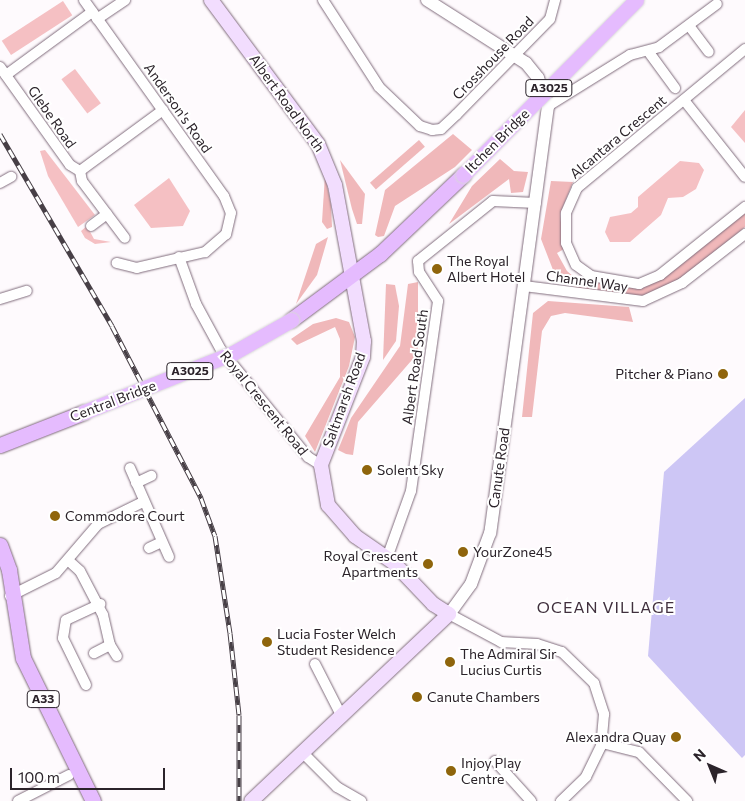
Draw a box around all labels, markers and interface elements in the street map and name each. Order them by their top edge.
street label: Crosshouse Road [449,13,537,103]
street label: Albert Road North [246,51,328,155]
street label: Anderson's Road [141,60,215,156]
road number: A3025 [525,78,573,98]
street label: Glebe Road [24,83,80,151]
street label: Alcantara Crescent [566,92,670,182]
street label: Itchen Bridge [461,105,533,177]
place label: The Royal Albert Hotel [447,253,525,286]
marker: The Royal Albert Hotel [431,263,443,275]
street label: Channel Way [545,267,629,295]
street label: Albert Road South [399,308,431,426]
street label: Royal Crescent Road [217,347,311,459]
street label: Saltmarsh Road [319,350,369,450]
road number: A3025 [166,362,214,381]
place label: Pitcher & Piano [615,366,713,382]
marker: Pitcher & Piano [717,368,729,380]
street label: Central Bridge [68,377,158,425]
street label: Canute Road [485,427,513,509]
place label: Solent Sky [377,462,444,478]
marker: Solent Sky [361,464,373,476]
place label: Commodore Court [65,508,185,524]
marker: Commodore Court [49,510,61,522]
place label: YourZone45 [473,544,552,560]
marker: YourZone45 [457,546,469,558]
place label: Royal Crescent Apartments [324,548,418,580]
marker: Royal Crescent Apartments [422,558,434,570]
district label: OCEAN VILLAGE [535,597,677,617]
place label: Lucia Foster Welch Student Residence [277,626,396,658]
marker: Lucia Foster Welch Student Residence [261,636,273,648]
place label: The Admiral Sir Lucius Curtis [460,646,557,679]
marker: The Admiral Sir Lucius Curtis [444,656,456,668]
place label: Canute Chambers [427,689,540,705]
road number: A33 [26,690,60,709]
marker: Canute Chambers [411,691,423,703]
place label: Alexandra Quay [565,729,666,745]
marker: Alexandra Quay [670,731,682,743]
north arrow [685,741,735,791]
text: N [690,745,709,765]
place label: Injoy Play Centre [461,755,521,788]
scale bar [12,758,168,790]
marker: Injoy Play Centre [445,765,457,777]
text: 100 m [18,768,60,786]

